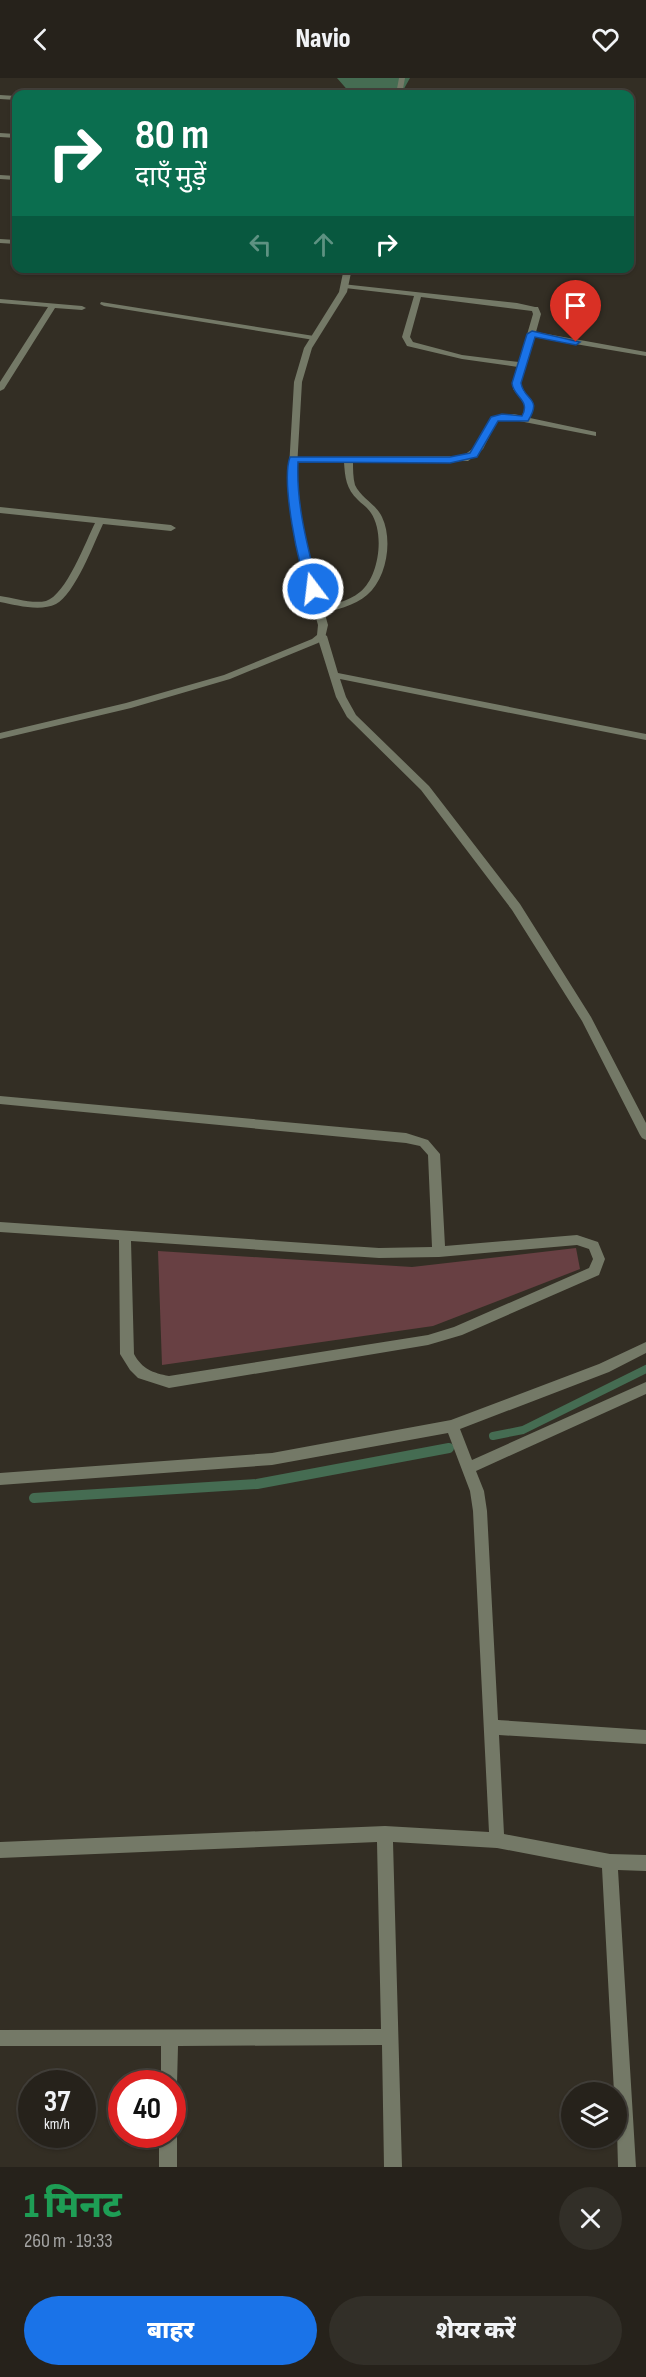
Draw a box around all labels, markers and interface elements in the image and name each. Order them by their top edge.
icon: back [24,23,57,56]
text: Navio [295,23,351,55]
icon: heart [589,23,622,56]
text: 80 m [135,110,209,161]
icon: right [36,114,114,192]
text: दाएँ मुड़ें [135,161,206,193]
icon: left [244,228,277,261]
icon: ahead [307,228,340,261]
icon: right [370,228,403,261]
pin [550,280,601,342]
icon: arrive [559,289,592,322]
position arrow [281,557,345,621]
speed limit sign: 40 [108,2070,186,2148]
map controls [561,2082,627,2148]
button: layers [561,2082,627,2148]
text: 37 [44,2084,70,2120]
text: km/h [44,2115,70,2134]
text: 1 मिनट [24,2185,122,2228]
button: close [559,2187,622,2250]
text: 260 m · 19:33 [24,2229,113,2253]
button: बाहर [24,2296,317,2365]
button: शेयर करें [329,2296,622,2365]

